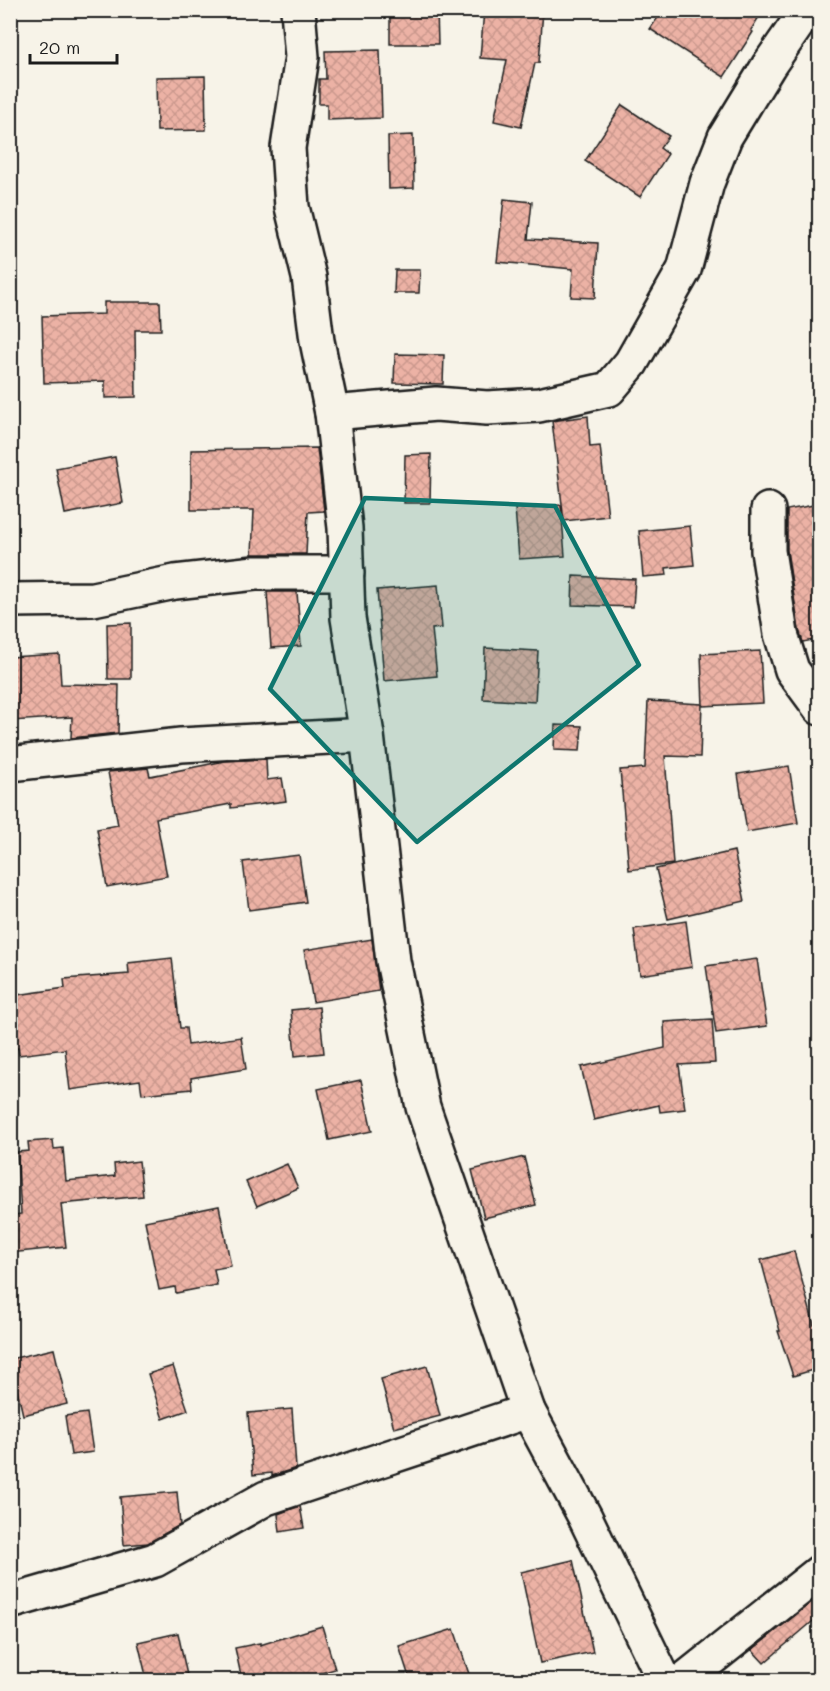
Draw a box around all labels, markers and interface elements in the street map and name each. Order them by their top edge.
scale bar [30,27,117,65]
text: 20 m [39,35,80,59]

